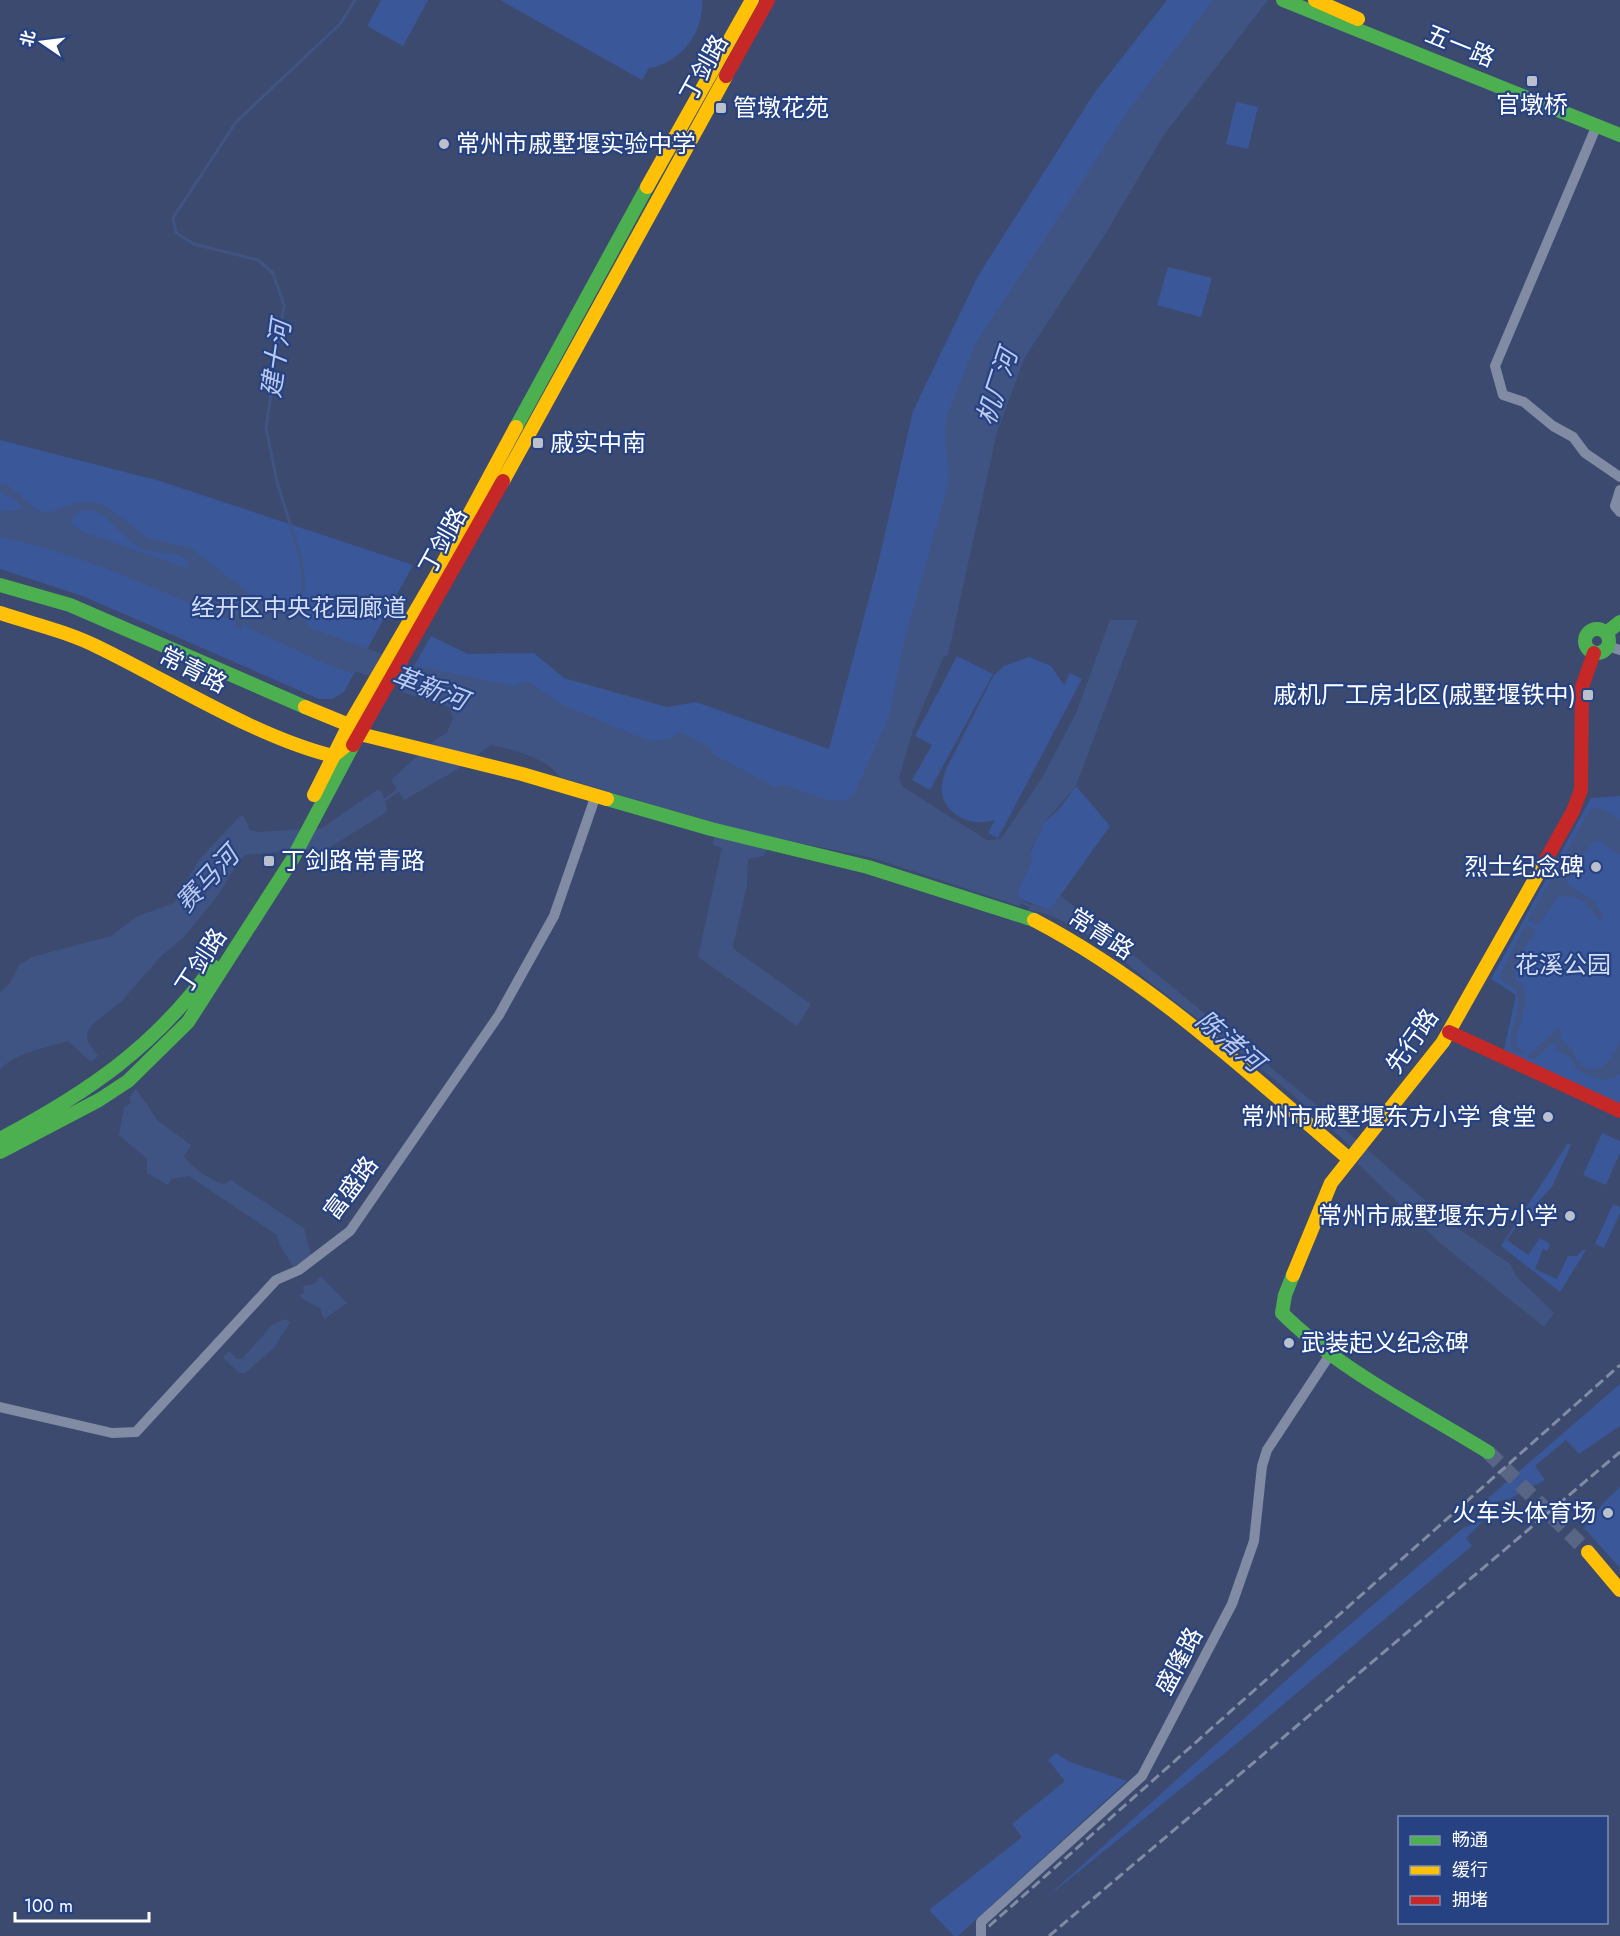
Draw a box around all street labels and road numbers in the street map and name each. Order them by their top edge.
street label: 五一路 [1420,16,1500,75]
street label: 丁剑路 [671,28,736,108]
street label: 丁剑路 [410,501,475,581]
street label: 常青路 [153,638,233,701]
street label: 常青路 [1062,899,1141,968]
street label: 丁剑路 [166,921,235,1000]
street label: 先行路 [1377,1001,1447,1080]
street label: 富盛路 [315,1148,386,1227]
street label: 盛隆路 [1146,1621,1211,1701]

